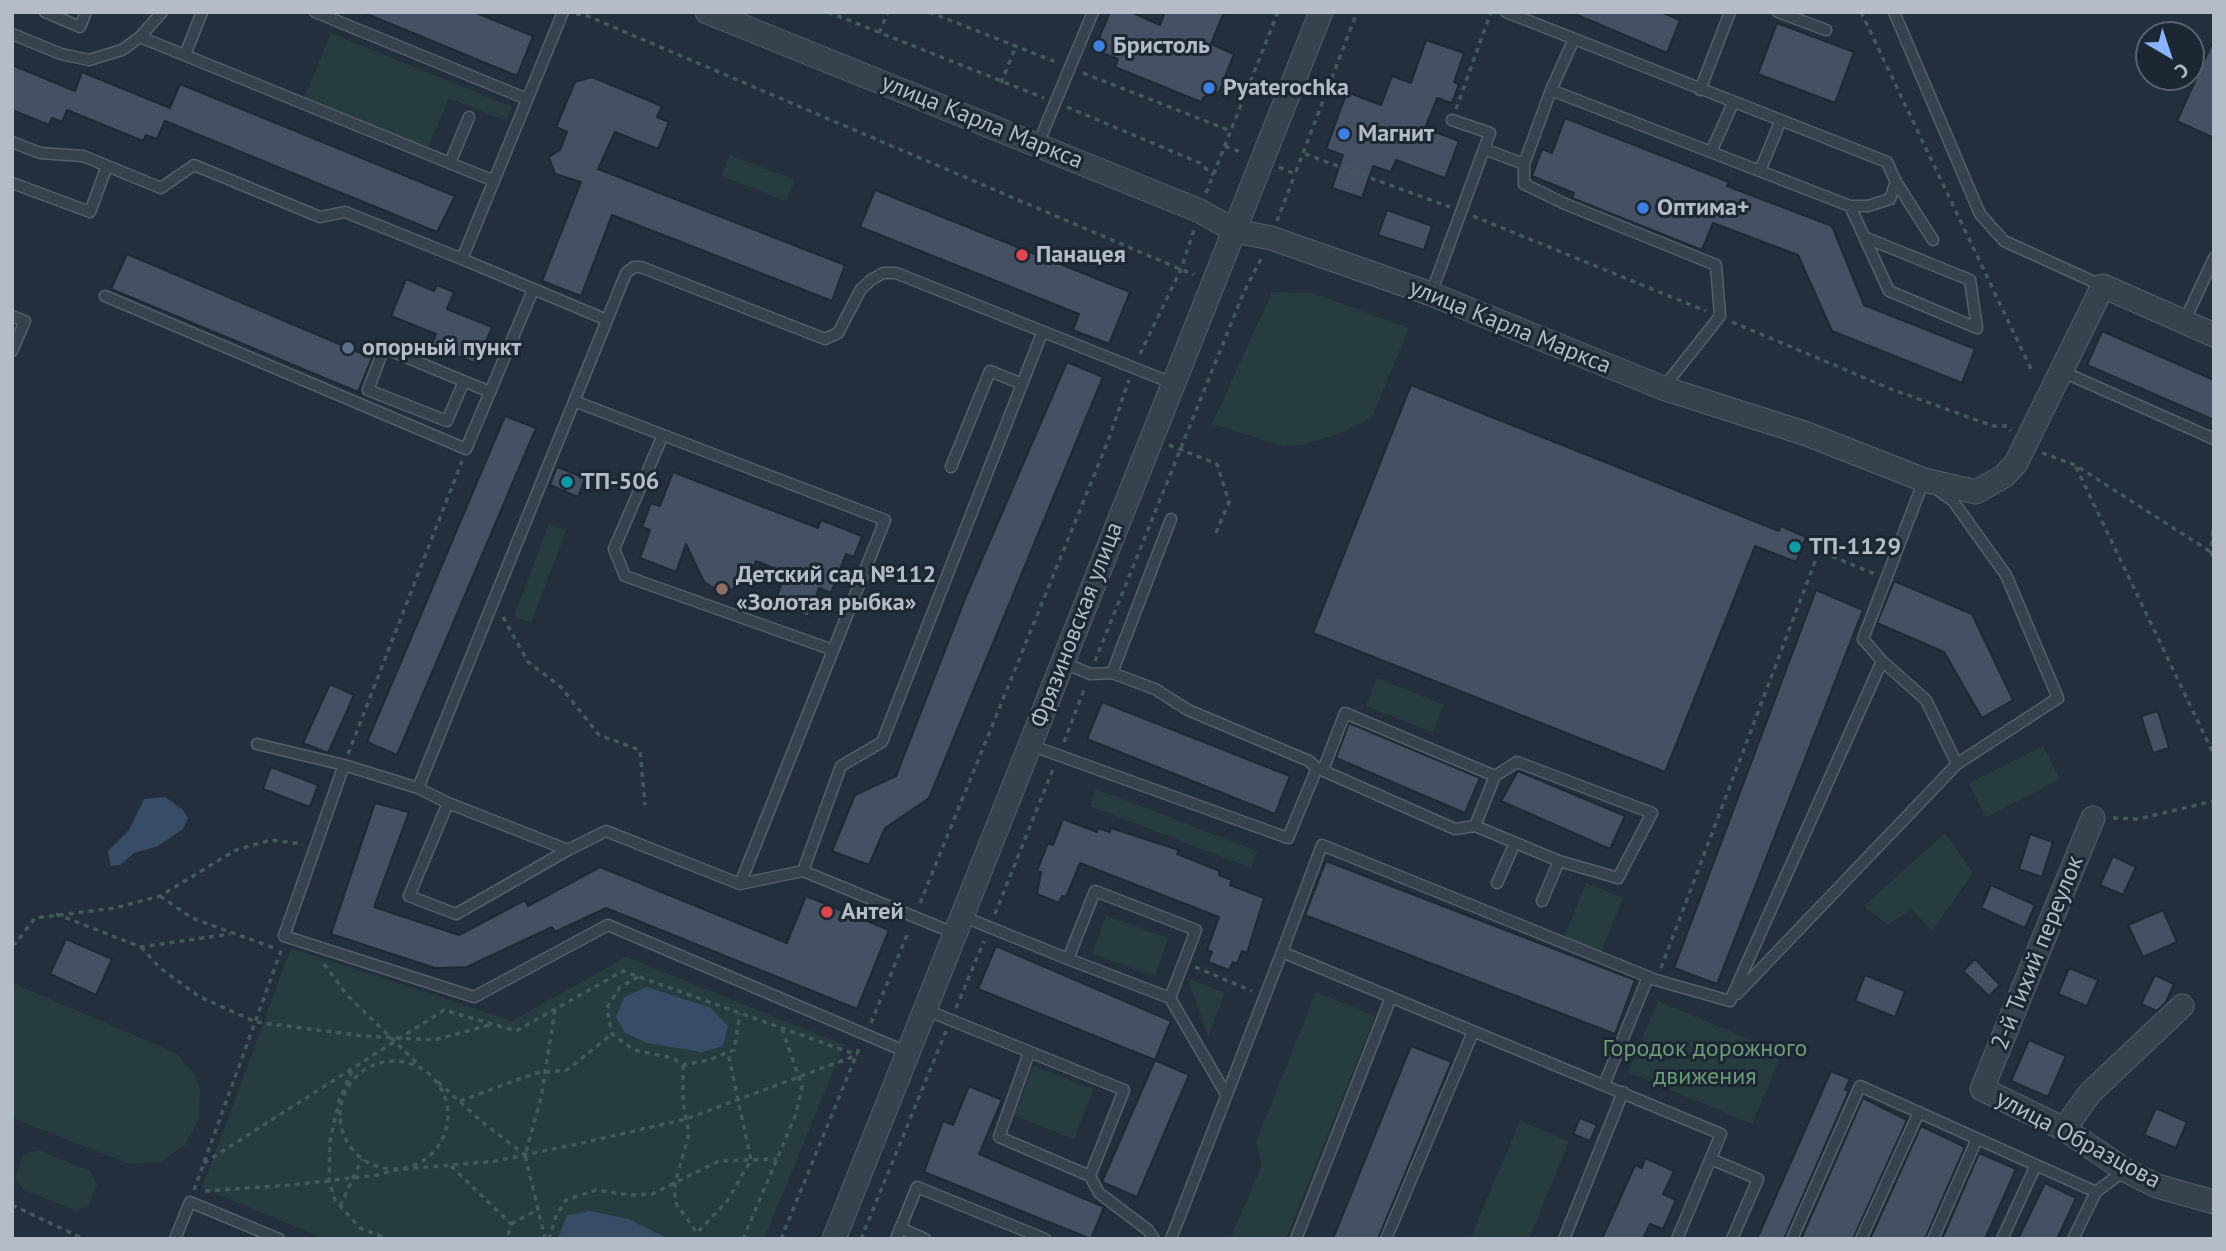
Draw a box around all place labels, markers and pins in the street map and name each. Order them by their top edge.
place label: Бристоль [1113,32,1210,60]
marker: Бристоль [1091,38,1107,54]
place label: Pyaterochka [1223,74,1349,102]
marker: Pyaterochka [1201,80,1217,96]
place label: Магнит [1358,120,1434,148]
marker: Магнит [1336,126,1352,142]
place label: Оптима+ [1657,194,1749,222]
marker: Оптима+ [1635,200,1651,216]
place label: Панацея [1036,241,1126,269]
marker: Панацея [1014,247,1030,263]
place label: опорный пункт [362,334,521,362]
marker: опорный пункт [340,340,356,356]
place label: ТП-506 [581,468,659,496]
marker: ТП-506 [559,474,575,490]
place label: ТП-1129 [1809,533,1901,561]
marker: ТП-1129 [1787,539,1803,555]
place label: Детский сад №112 «Золотая рыбка» [736,561,936,617]
marker: Детский сад №112 «Золотая рыбка» [714,581,730,597]
place label: Антей [841,898,904,926]
marker: Антей [819,904,835,920]

